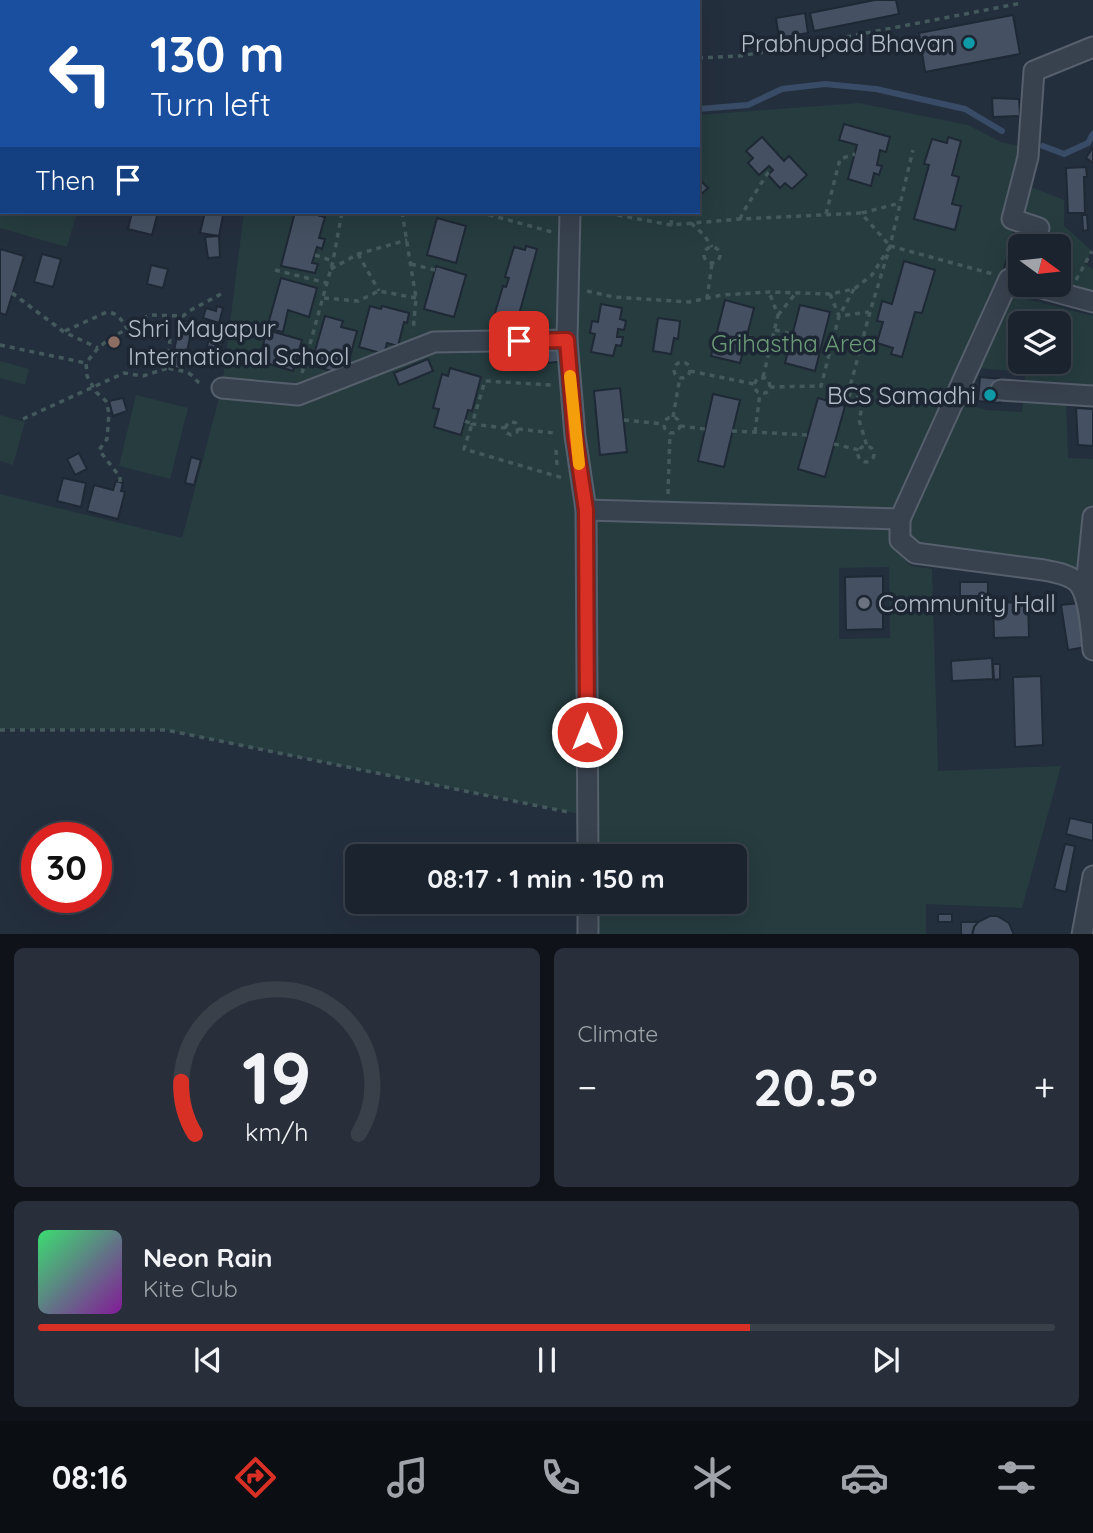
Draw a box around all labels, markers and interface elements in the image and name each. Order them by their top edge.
text: 130 m [150,23,284,84]
icon: left [35,28,126,119]
place label: Prabhupad Bhavan [741,28,955,58]
marker: Prabhupad Bhavan [961,35,977,51]
text: Turn left [150,84,271,124]
icon: arrive [109,161,147,199]
text: Then [35,164,95,197]
north arrow [1008,234,1071,298]
map controls [1008,234,1071,374]
pin [489,311,549,371]
button: layers [1008,311,1071,374]
place label: Shri Mayapur International School [128,313,349,371]
icon: arrive [500,322,538,360]
park label: Grihastha Area [711,328,877,358]
marker: Shri Mayapur International School [106,334,122,350]
place label: BCS Samadhi [827,380,976,410]
marker: BCS Samadhi [982,387,998,403]
place label: Community Hall [878,588,1056,618]
marker: Community Hall [856,595,872,611]
position arrow [550,695,624,769]
speed limit sign: 30 [21,822,112,913]
text: 08:17 · 1 min · 150 m [427,862,665,895]
text: Climate [578,1019,658,1048]
text: 19 [242,1031,312,1122]
text: 20.5° [753,1054,878,1119]
text: − [578,1063,597,1111]
text: + [1034,1063,1055,1111]
text: km/h [245,1115,308,1146]
text: Neon Rain [143,1241,272,1274]
text: Kite Club [143,1274,238,1303]
icon: previous [189,1341,227,1379]
icon: pause [528,1341,566,1379]
icon: next [867,1341,905,1379]
icon: directions [231,1453,280,1502]
icon: music [383,1453,432,1502]
icon: phone [536,1453,585,1502]
icon: climate [688,1453,737,1502]
icon: car [840,1453,889,1502]
icon: filters [992,1453,1041,1502]
text: 08:16 [52,1457,128,1497]

